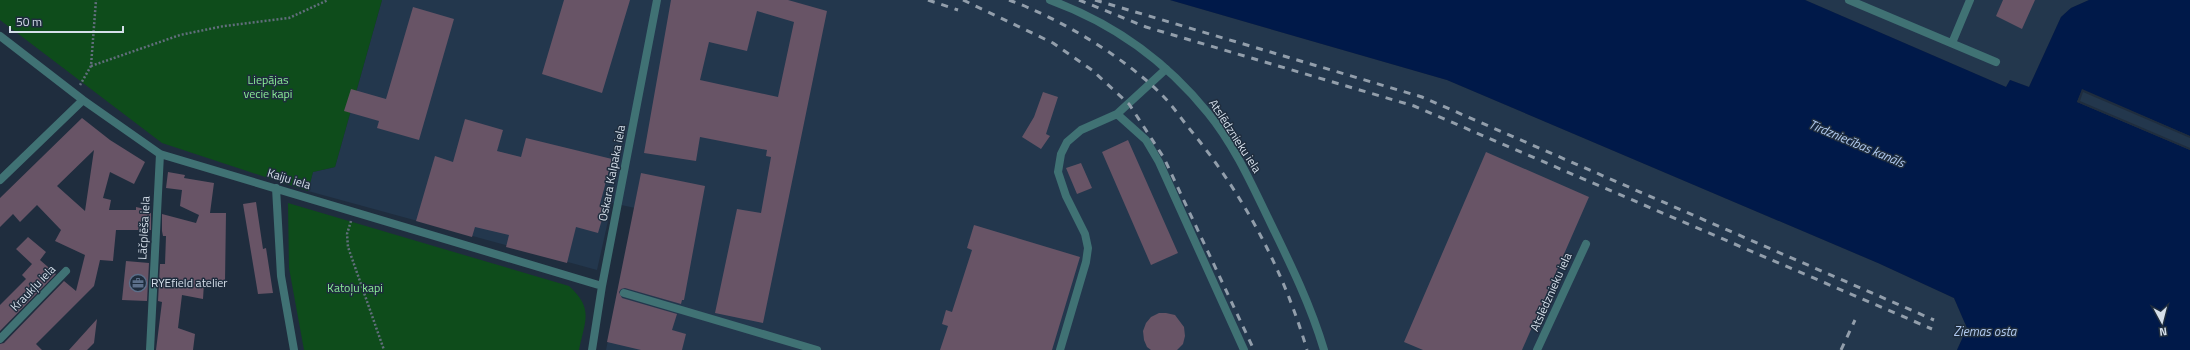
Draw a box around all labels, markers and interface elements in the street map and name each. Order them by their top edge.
scale bar [10,8,123,34]
text: 50 m [16,12,42,31]
park label: Liepājas vecie kapi [244,70,292,103]
street label: Atslēdznieku iela [1204,95,1266,176]
water label: Tirdzniecības kanāls [1806,114,1909,173]
street label: Oskara Kalpaka iela [593,123,630,223]
street label: Kaiju iela [265,163,313,194]
street label: Lāčplēša iela [132,196,155,260]
street label: Atslēdznieku iela [1525,249,1576,334]
street label: Kraukļu iela [6,260,60,315]
office icon: RYEfield atelier [128,273,148,293]
place label: RYEfield atelier [151,273,228,292]
park label: Katoļu kapi [327,278,383,297]
north arrow [2142,302,2182,342]
water label: Ziemas osta [1954,321,2018,341]
text: N [2158,324,2168,340]

